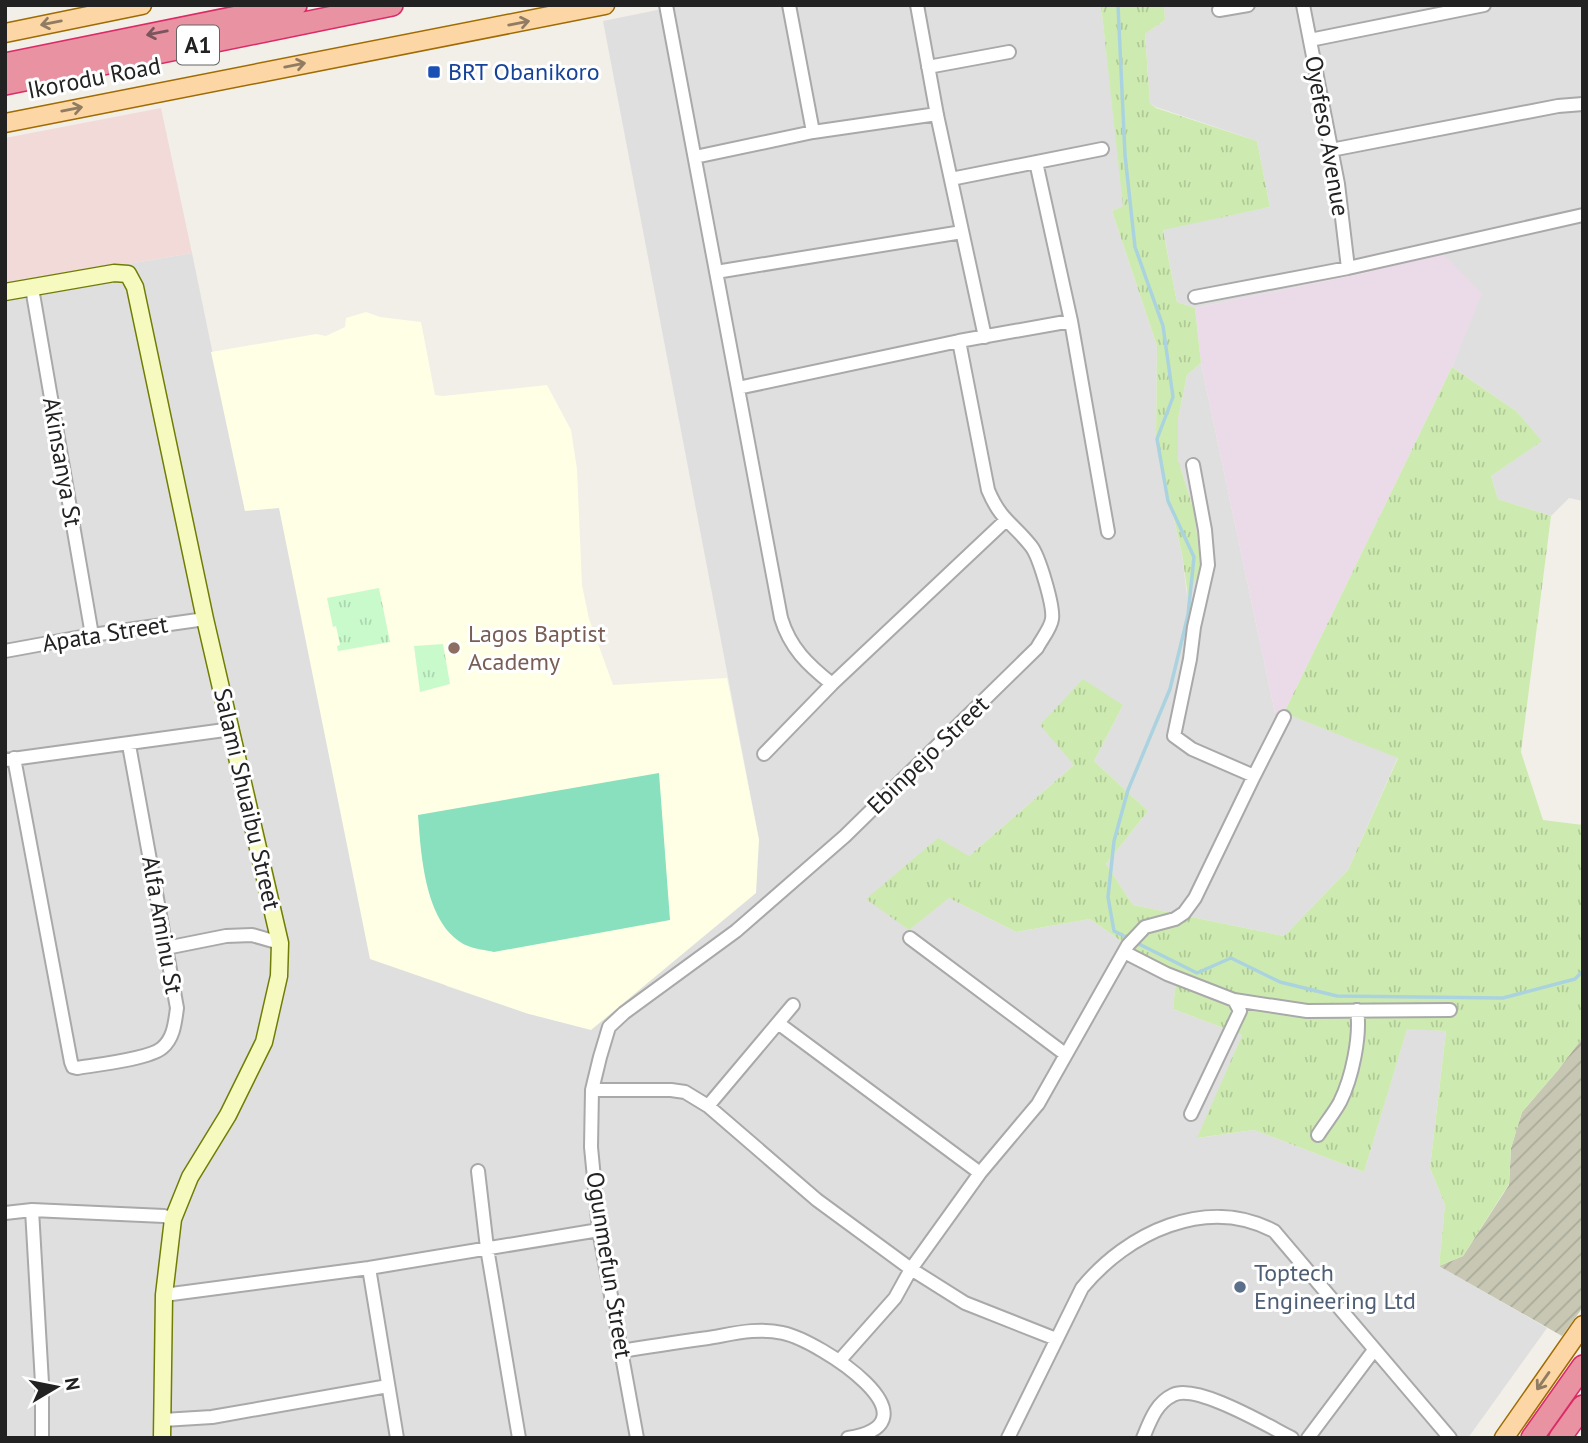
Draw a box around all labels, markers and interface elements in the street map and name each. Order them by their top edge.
one-way arrow [507,15,530,29]
one-way arrow [40,17,63,31]
road number: A1 [177,26,219,64]
one-way arrow [146,27,169,41]
street label: Ikorodu Road [25,49,163,106]
street label: Oyefeso Avenue [1298,53,1357,219]
place label: BRT Obanikoro [448,56,600,87]
one-way arrow [283,58,306,72]
marker: BRT Obanikoro [426,64,442,80]
one-way arrow [60,102,83,116]
street label: Akinsanya St [36,395,89,529]
street label: Apata Street [40,608,170,659]
place label: Lagos Baptist Academy [468,618,606,677]
marker: Lagos Baptist Academy [446,640,462,656]
street label: Salami Shuaibu Street [207,685,288,913]
street label: Ebinpejo Street [860,689,995,821]
street label: Alfa Aminu St [135,854,190,996]
street label: Ogunmefun Street [579,1169,640,1360]
place label: Toptech Engineering Ltd [1254,1257,1416,1316]
marker: Toptech Engineering Ltd [1232,1279,1248,1295]
north arrow [21,1352,91,1422]
one-way arrow [1536,1371,1551,1390]
text: N [60,1376,86,1392]

